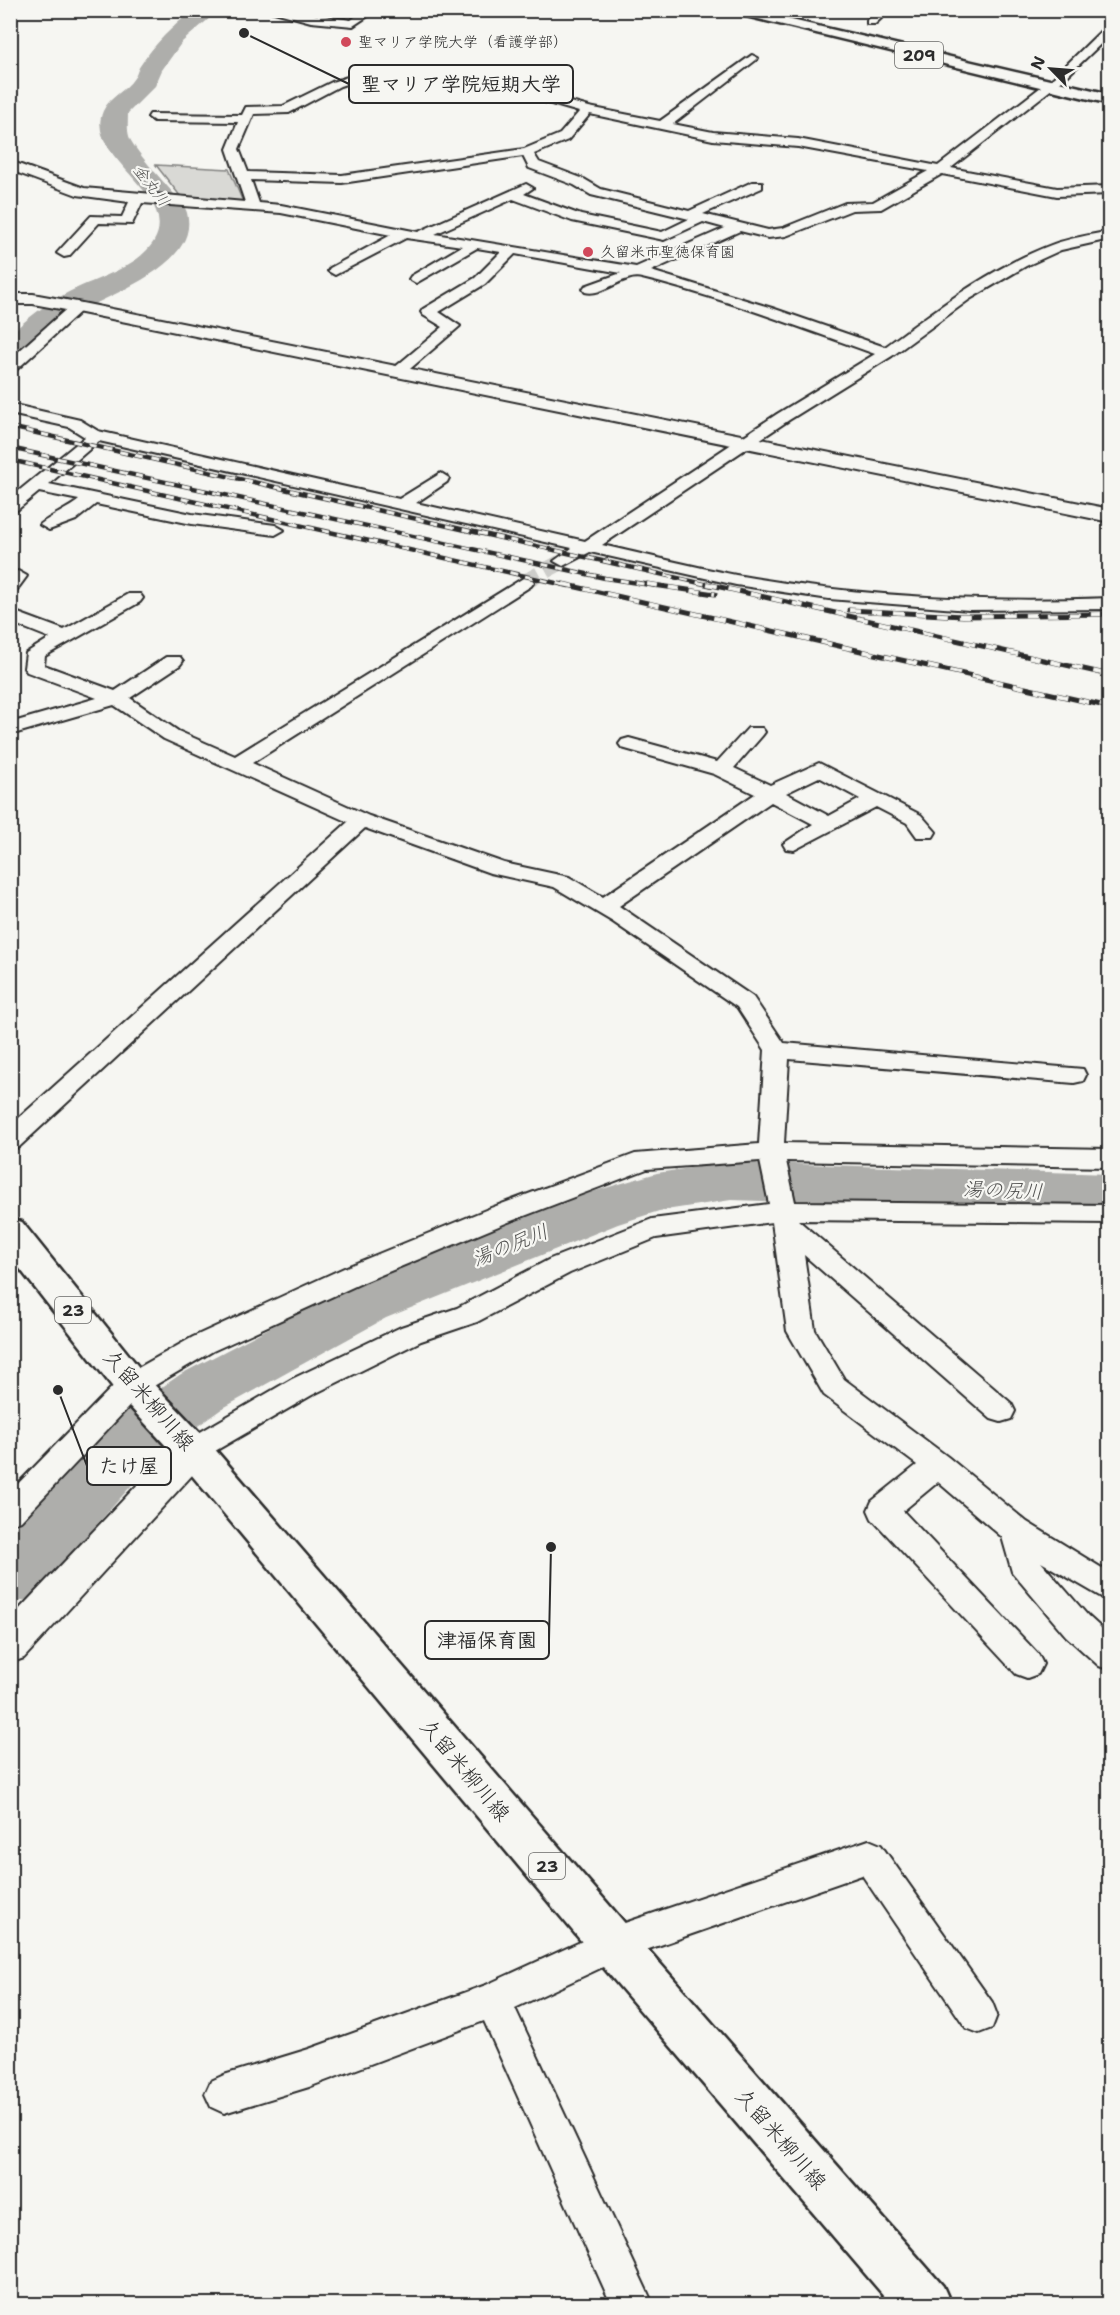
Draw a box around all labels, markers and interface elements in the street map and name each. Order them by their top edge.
place label: 聖マリア学院大学（看護学部） [358,32,568,52]
marker: 聖マリア学院大学（看護学部） [339,35,353,49]
north arrow [1021,39,1081,99]
road number: 209 [895,42,943,68]
text: N [1026,53,1050,73]
callout: 聖マリア学院短期大学 [349,65,573,103]
text: 聖マリア学院短期大学 [361,71,561,97]
water label: 金丸川 [129,160,175,211]
place label: 久留米市聖徳保育園 [600,242,735,262]
marker: 久留米市聖徳保育園 [581,245,595,259]
water label: 湯の尻川 [963,1176,1043,1204]
water label: 湯の尻川 [468,1218,552,1272]
road number: 23 [55,1297,91,1323]
street label: 久留米柳川線 [97,1343,201,1457]
callout: たけ屋 [87,1447,171,1485]
text: たけ屋 [99,1453,159,1479]
callout: 津福保育園 [425,1621,549,1659]
text: 津福保育園 [437,1627,537,1653]
street label: 久留米柳川線 [414,1713,516,1827]
road number: 23 [529,1853,565,1879]
street label: 久留米柳川線 [729,2082,833,2196]

